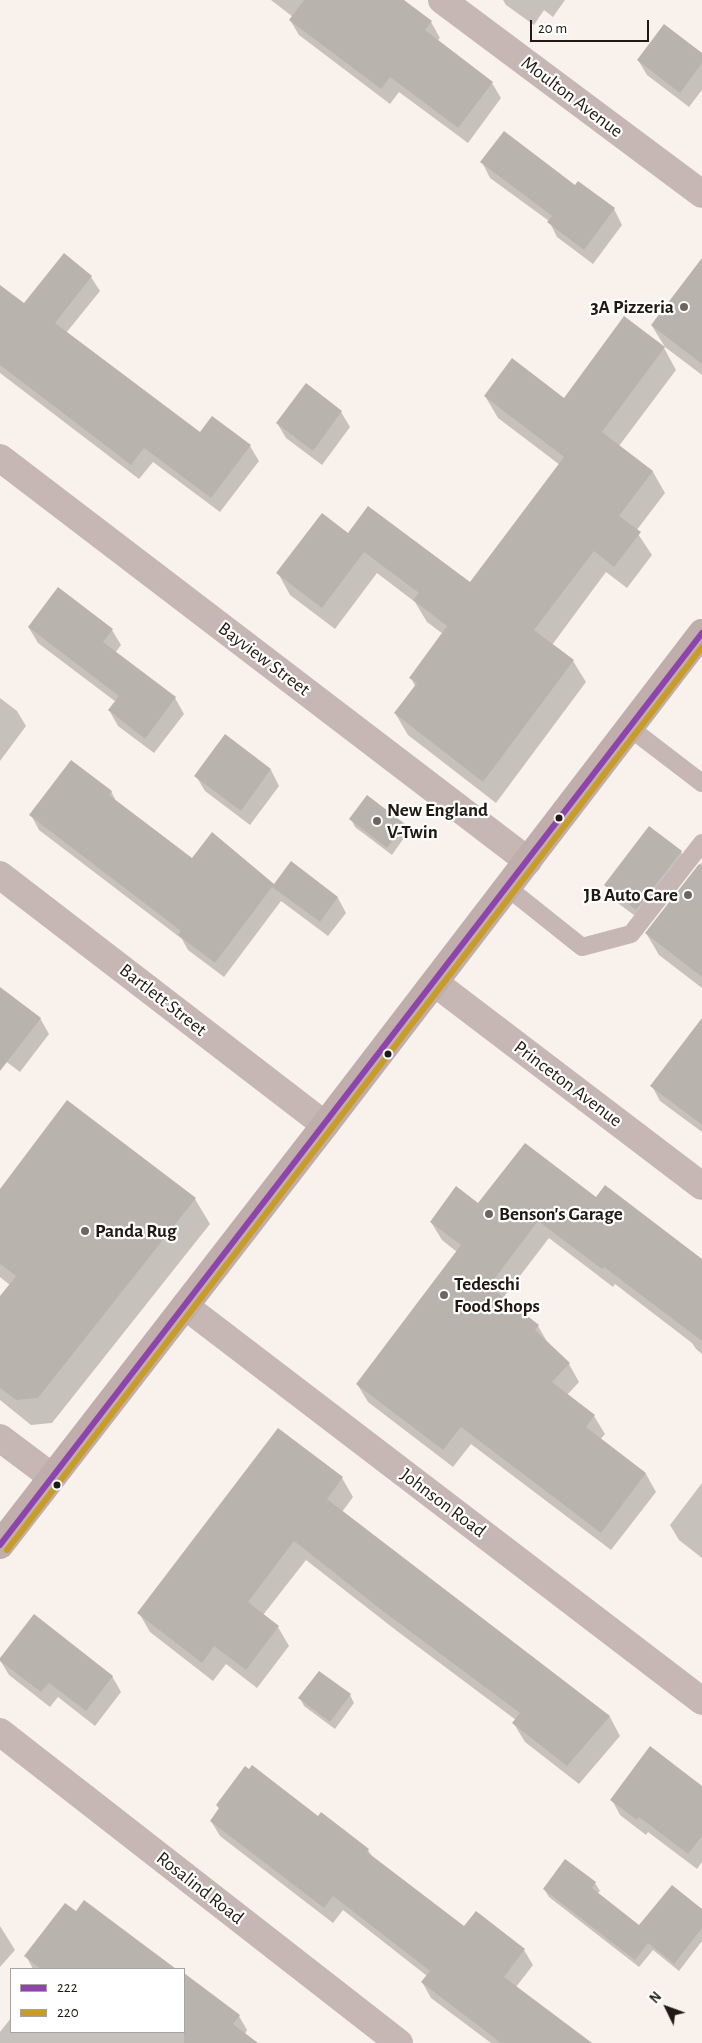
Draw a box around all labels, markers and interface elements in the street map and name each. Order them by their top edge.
scale bar [532,10,651,42]
text: 20 m [538,21,567,36]
street label: Moulton Avenue [517,51,627,143]
place label: 3A Pizzeria [590,296,674,318]
marker: 3A Pizzeria [678,301,690,313]
street label: Bayview Street [214,617,314,701]
place label: New England V-Twin [387,799,488,843]
unlabelled marker [554,813,564,823]
marker: New England V-Twin [371,815,383,827]
place label: JB Auto Care [584,884,678,906]
marker: JB Auto Care [682,889,694,901]
street label: Bartlett Street [115,959,211,1041]
street label: Princeton Avenue [509,1036,627,1132]
unlabelled marker [383,1049,393,1059]
place label: Benson's Garage [499,1203,623,1225]
marker: Benson's Garage [483,1208,495,1220]
place label: Panda Rug [95,1220,176,1242]
marker: Panda Rug [79,1225,91,1237]
place label: Tedeschi Food Shops [454,1273,540,1317]
marker: Tedeschi Food Shops [438,1289,450,1301]
street label: Johnson Road [396,1463,490,1543]
unlabelled marker [52,1480,62,1490]
street label: Rosalind Road [152,1847,248,1929]
legend [10,1968,185,2033]
text: 222 [57,1980,77,1995]
north arrow [642,1983,692,2033]
text: N [647,1990,664,2006]
text: 220 [57,2005,79,2020]

